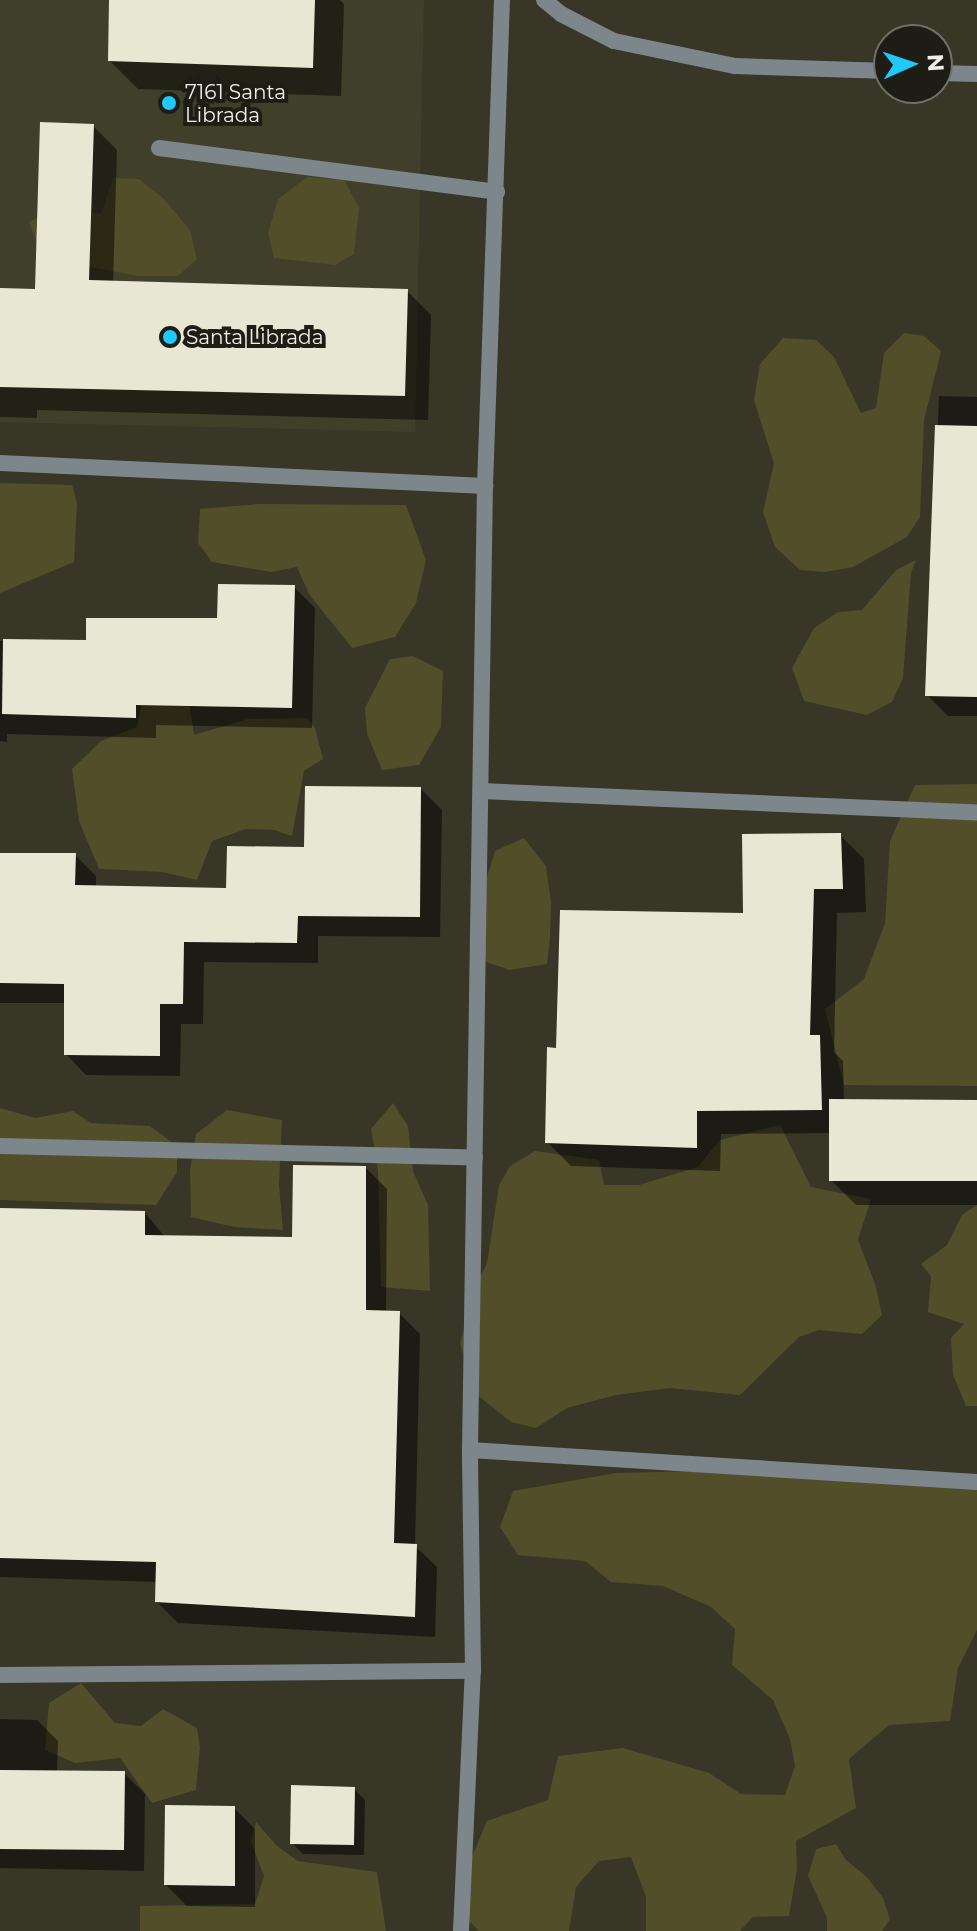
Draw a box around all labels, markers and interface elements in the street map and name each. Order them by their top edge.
north arrow [873,24,953,104]
text: N [922,53,949,72]
place label: 7161 Santa Librada [185,80,286,127]
marker: 7161 Santa Librada [160,94,178,112]
place label: Santa Librada [186,325,323,349]
marker: Santa Librada [161,328,179,346]

